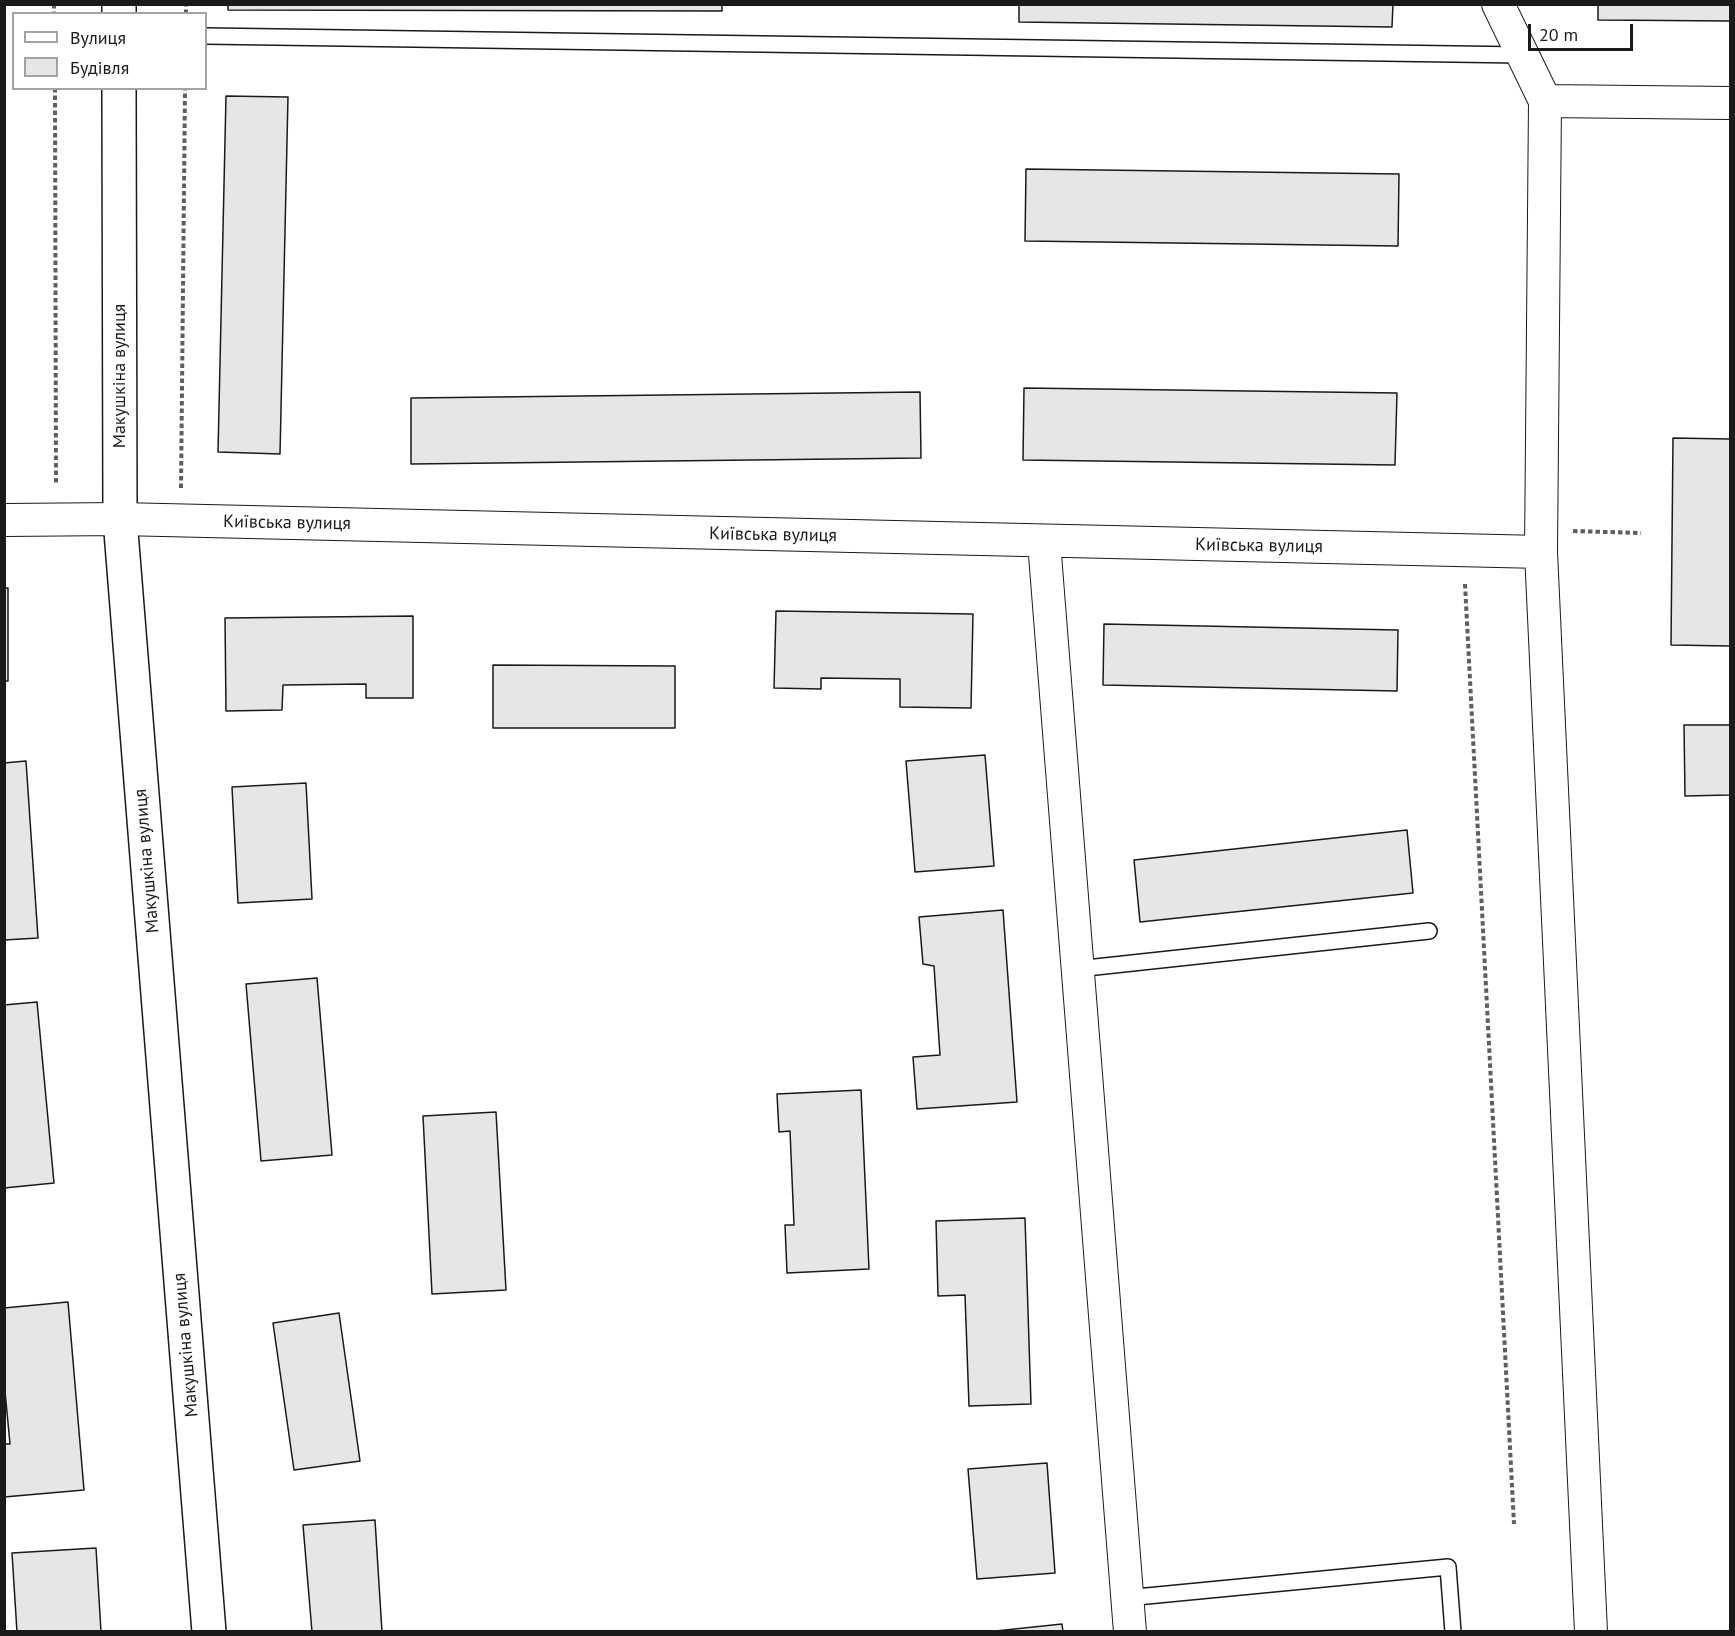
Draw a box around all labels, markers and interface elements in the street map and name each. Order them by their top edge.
legend [12,12,207,90]
scale bar [1531,12,1636,50]
text: 20 m [1539,23,1578,46]
text: Вулиця [70,26,126,49]
text: Будівля [70,56,129,79]
street label: Макушкіна вулиця [109,304,131,448]
street label: Київська вулиця [223,511,351,535]
street label: Київська вулиця [709,523,837,547]
street label: Київська вулиця [1195,534,1323,558]
street label: Макушкіна вулиця [130,788,164,934]
street label: Макушкіна вулиця [169,1272,203,1418]

